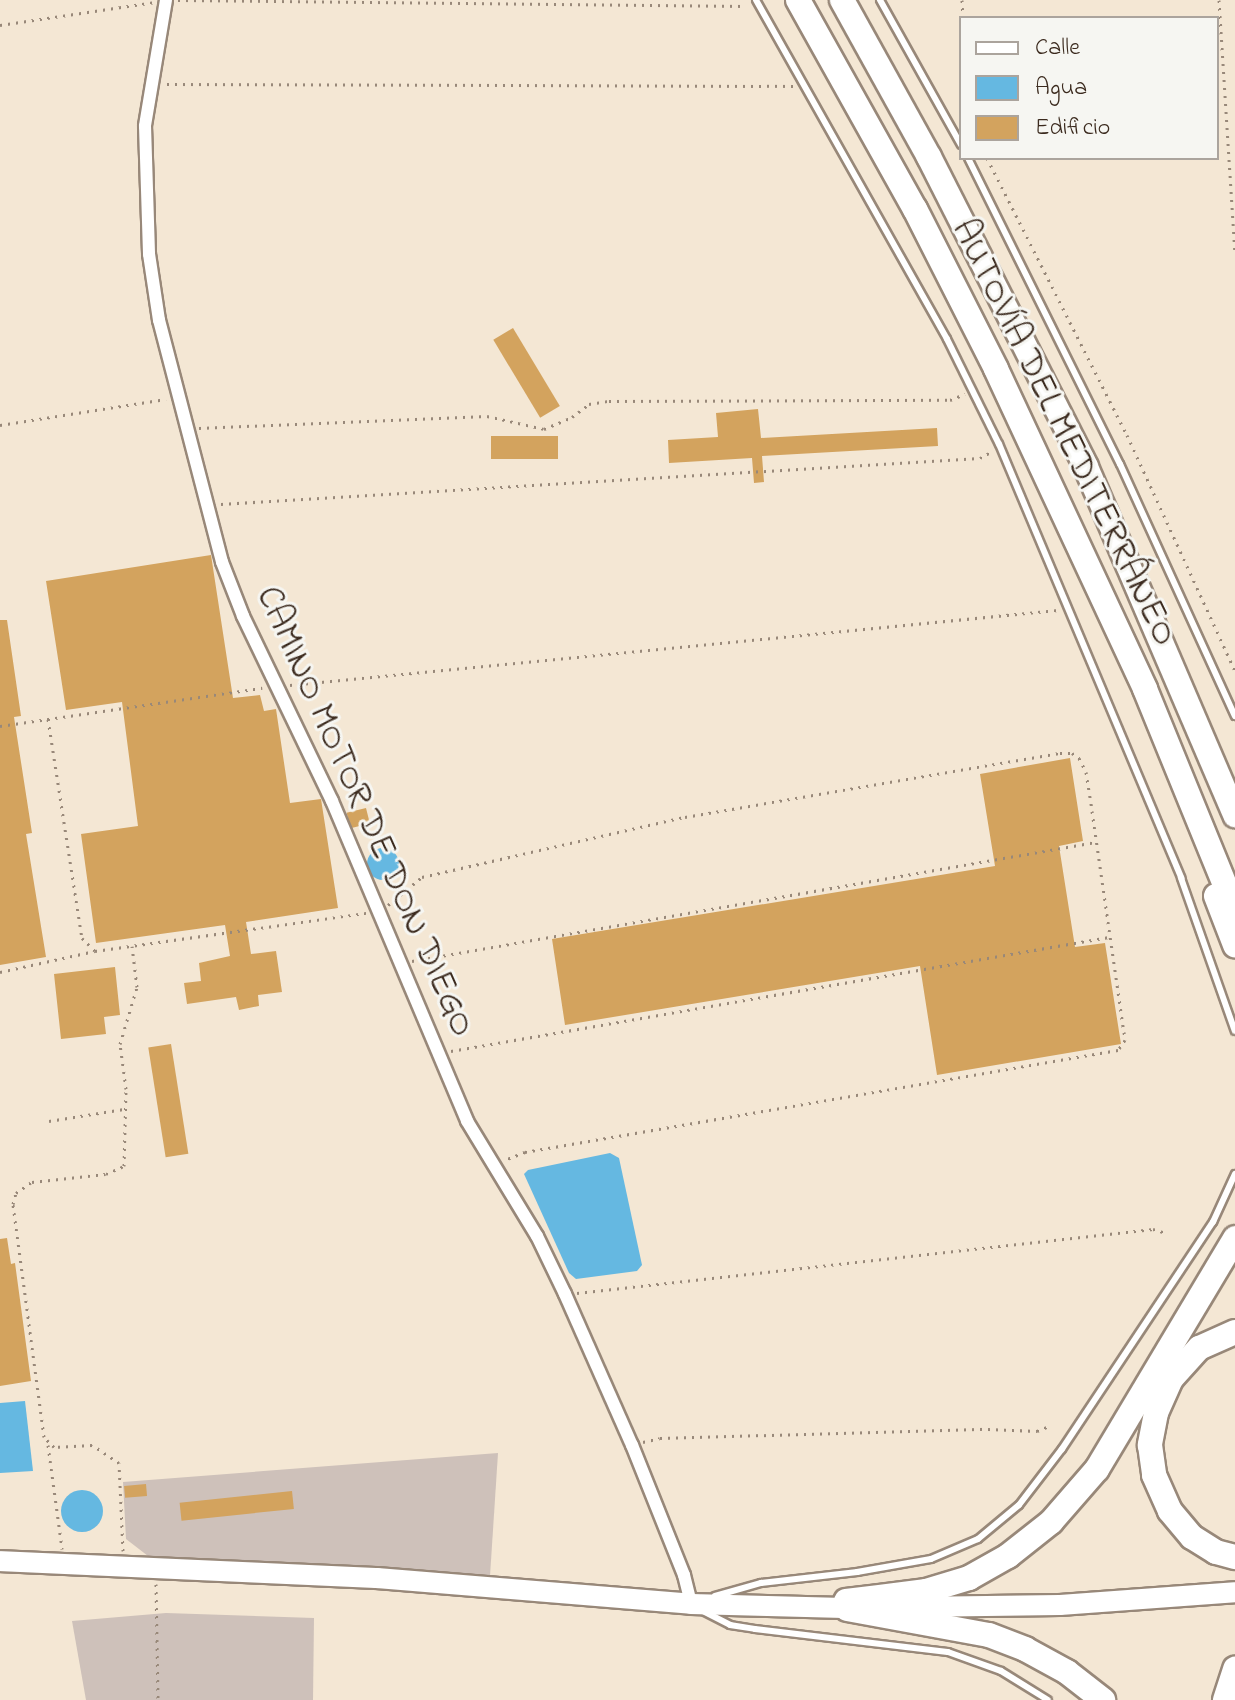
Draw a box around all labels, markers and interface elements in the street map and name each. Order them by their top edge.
legend [959,16,1219,160]
text: Calle [1035,31,1080,66]
text: Agua [1035,71,1087,106]
text: Edificio [1035,111,1110,146]
street label: AUTOVÍA DEL MEDITERRÁNEO [941,213,1185,653]
street label: CAMINO MOTOR DE DON DIEGO [245,580,483,1044]

